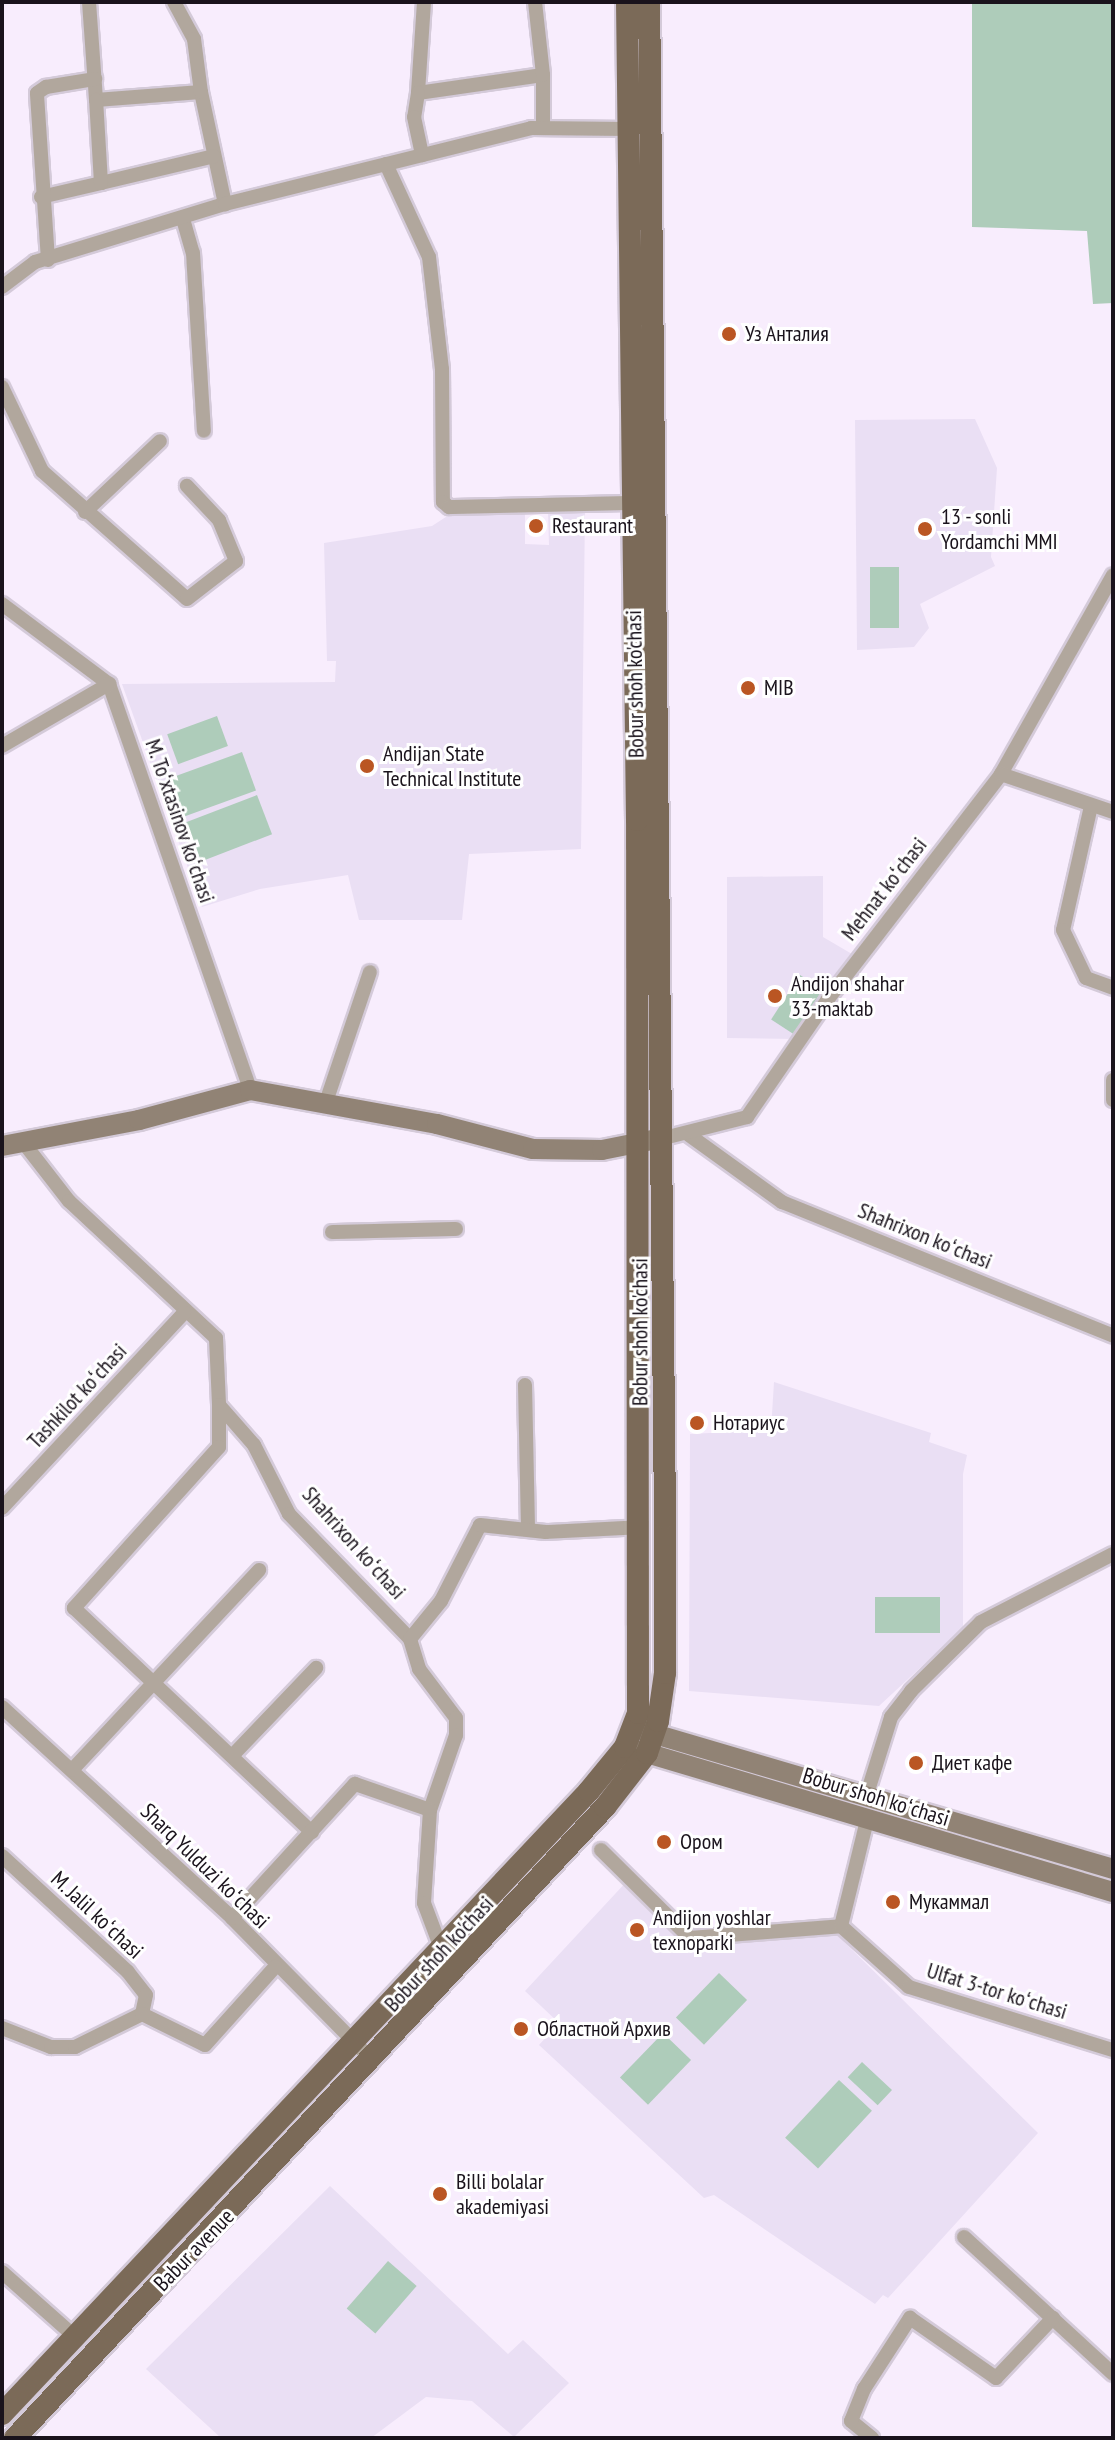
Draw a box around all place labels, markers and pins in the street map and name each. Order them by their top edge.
place label: Уз Анталия [745,321,829,347]
marker: Уз Анталия [720,325,738,343]
place label: 13 - sonli Yordamchi MMI [941,503,1058,554]
place label: Restaurant [552,513,633,539]
marker: Restaurant [527,517,545,535]
marker: 13 - sonli Yordamchi MMI [916,520,934,538]
place label: MIB [764,675,794,701]
marker: MIB [739,679,757,697]
place label: Andijan State Technical Institute [383,740,521,792]
marker: Andijan State Technical Institute [358,757,376,775]
place label: Andijon shahar 33-maktab [791,970,904,1022]
marker: Andijon shahar 33-maktab [766,987,784,1005]
place label: Нотариус [713,1410,785,1436]
marker: Нотариус [688,1414,706,1432]
place label: Диет кафе [932,1750,1013,1776]
marker: Диет кафе [907,1754,925,1772]
place label: Ором [680,1829,723,1855]
marker: Ором [655,1833,673,1851]
place label: Мукаммал [909,1889,989,1915]
marker: Мукаммал [884,1893,902,1911]
place label: Andijon yoshlar texnoparki [653,1904,771,1956]
marker: Andijon yoshlar texnoparki [628,1921,646,1939]
place label: Областной Архив [537,2016,672,2042]
marker: Областной Архив [512,2020,530,2038]
place label: Billi bolalar akademiyasi [456,2168,549,2220]
marker: Billi bolalar akademiyasi [431,2185,449,2203]

